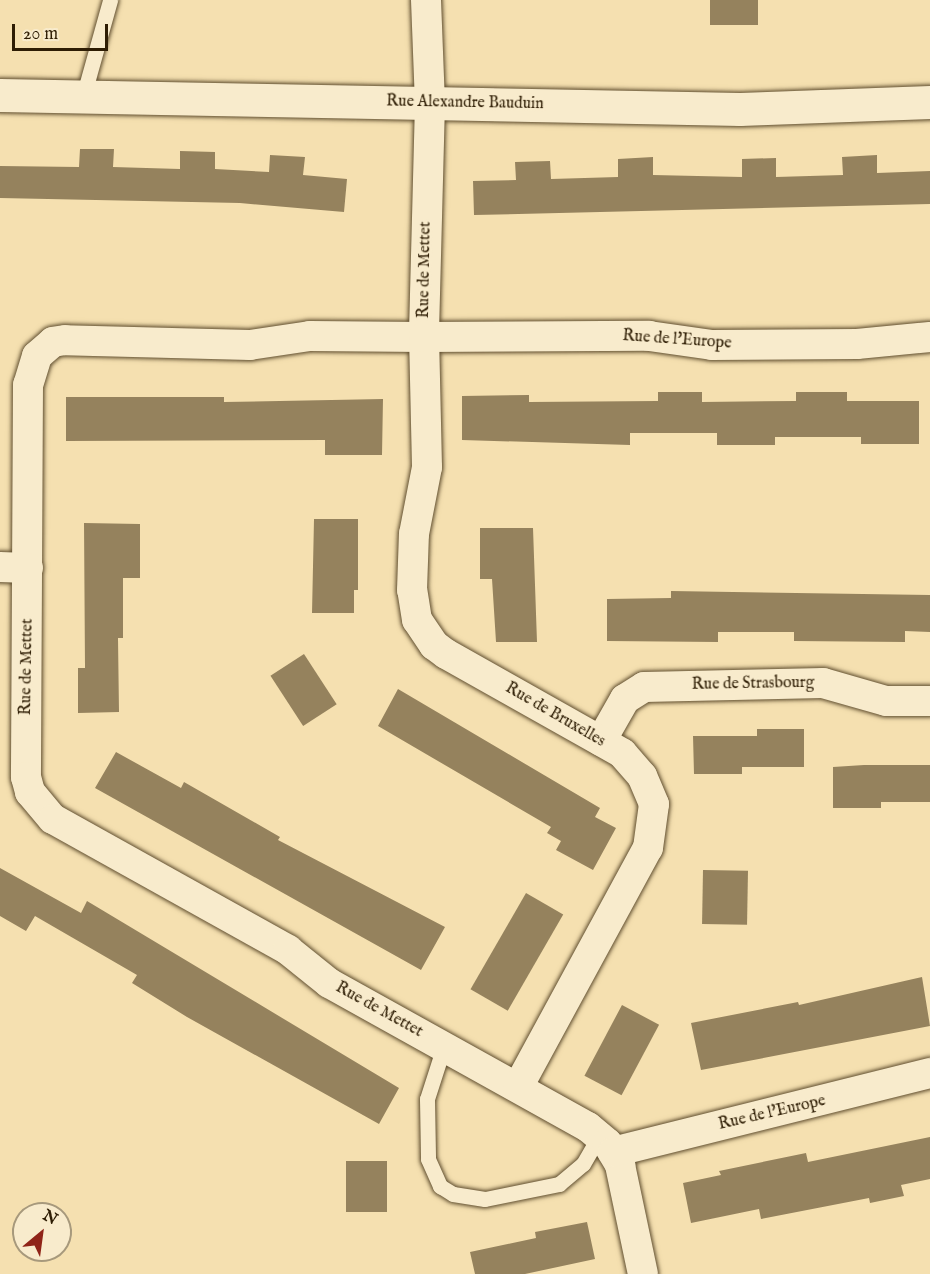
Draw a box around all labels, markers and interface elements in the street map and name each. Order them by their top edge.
scale bar [15,12,111,50]
text: 20 m [23,23,58,46]
street label: Rue Alexandre Bauduin [386,92,544,114]
street label: Rue de Mettet [415,222,435,318]
street label: Rue de l'Europe [622,327,732,353]
street label: Rue de Mettet [17,619,37,715]
street label: Rue de Strasbourg [692,673,814,695]
street label: Rue de Bruxelles [502,679,608,751]
street label: Rue de Mettet [332,978,426,1042]
street label: Rue de l'Europe [717,1091,827,1135]
north arrow [12,1202,72,1262]
text: N [39,1206,61,1230]

